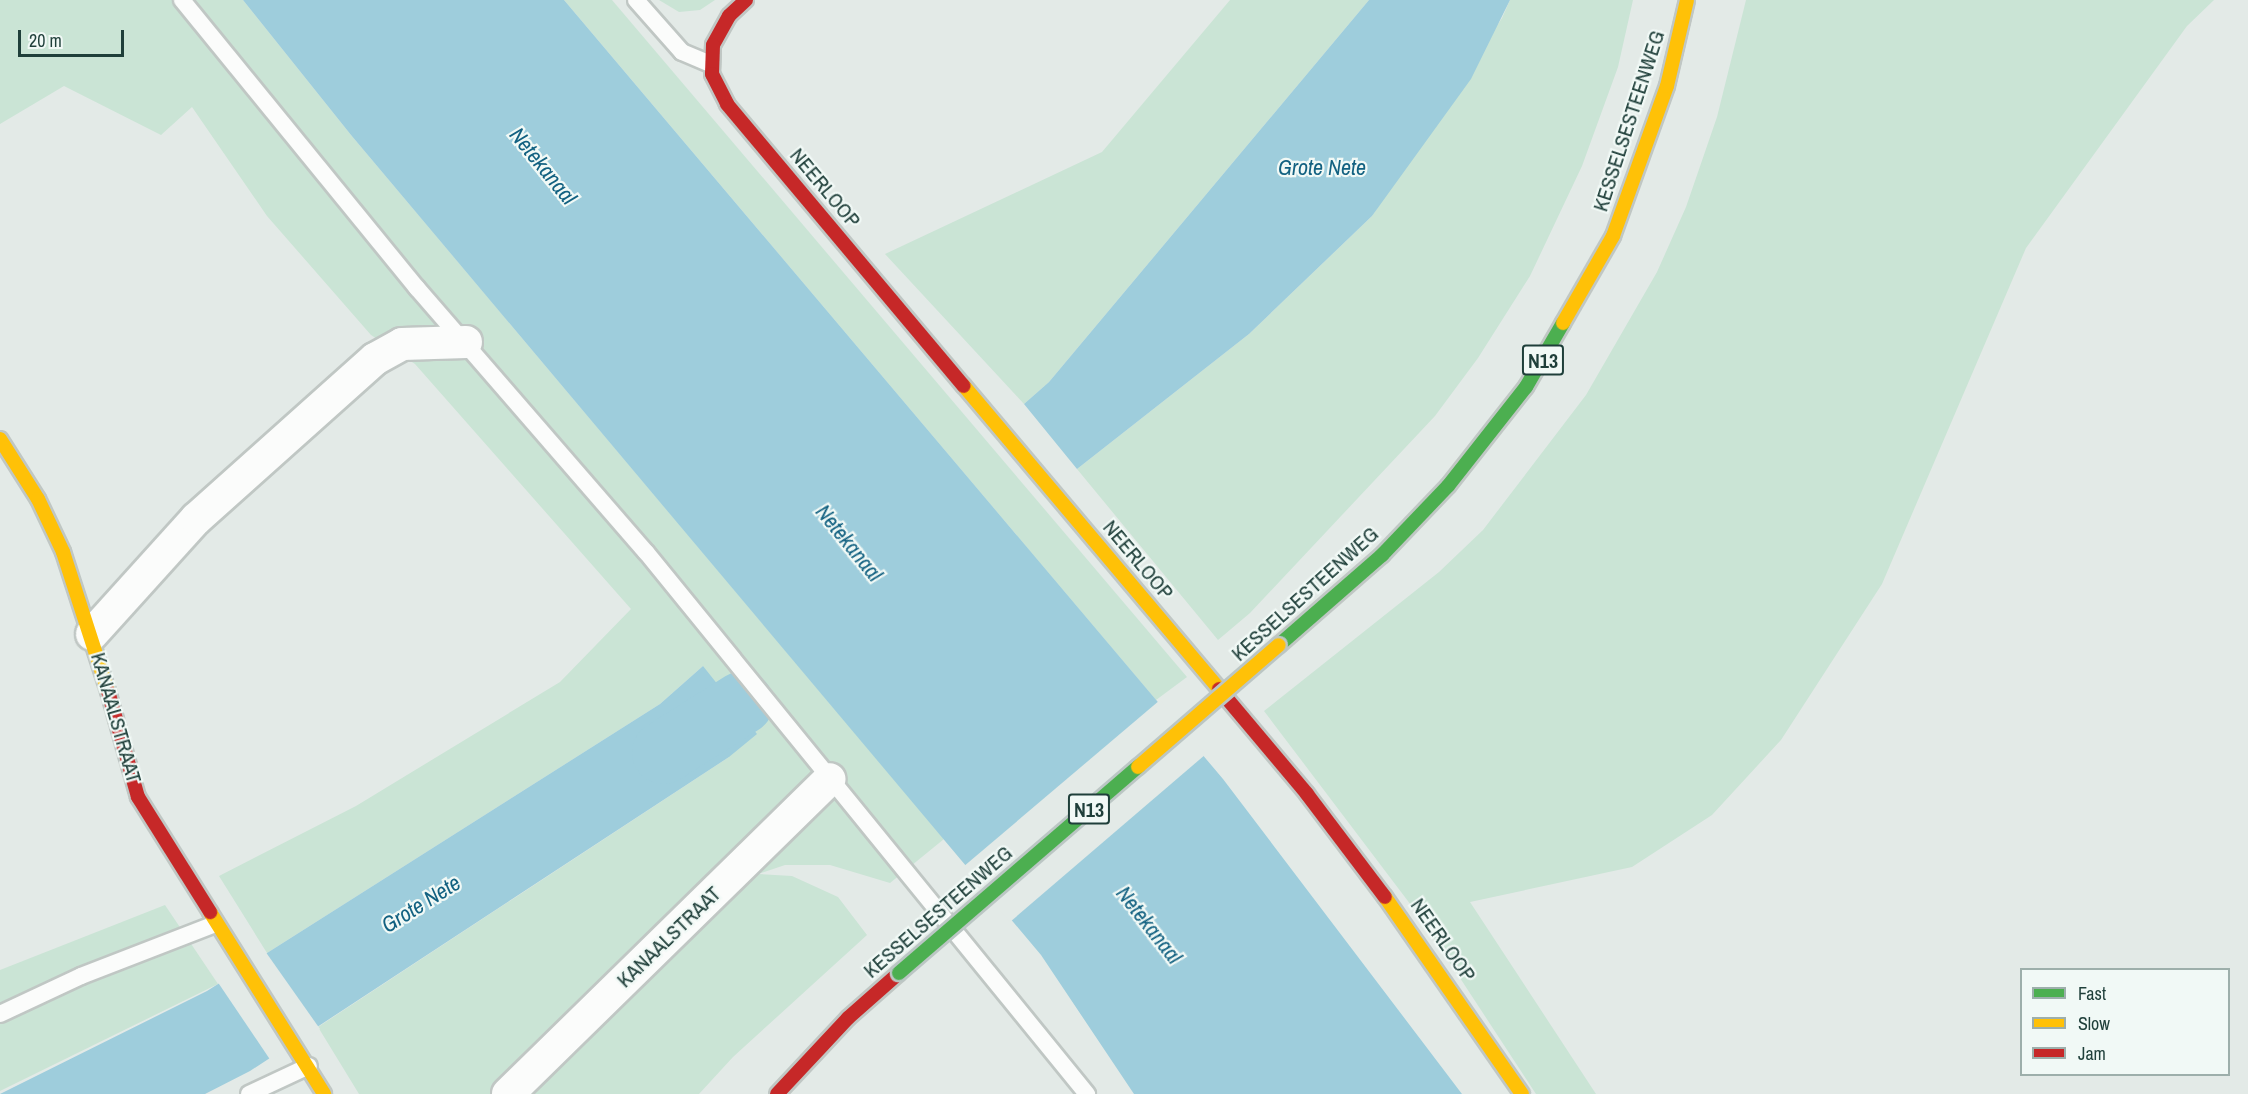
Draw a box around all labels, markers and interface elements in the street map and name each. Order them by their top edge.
scale bar [21,18,128,56]
street label: KESSELSESTEENWEG [1588,27,1670,215]
text: 20 m [29,28,62,53]
water label: Netekanaal [504,122,582,210]
street label: NEERLOOP [785,143,865,233]
water label: Grote Nete [1278,155,1366,181]
road number: N13 [1520,343,1566,377]
water label: Netekanaal [810,499,888,587]
street label: NEERLOOP [1098,515,1178,605]
street label: KESSELSESTEENWEG [1227,522,1383,666]
street label: KANAALSTRAAT [85,650,147,786]
road number: N13 [1066,792,1112,826]
street label: KESSELSESTEENWEG [859,841,1017,983]
water label: Grote Nete [377,869,465,939]
street label: KANAALSTRAAT [612,881,726,993]
water label: Netekanaal [1111,881,1187,969]
street label: NEERLOOP [1405,894,1481,986]
legend [2020,968,2230,1076]
text: Fast [2078,981,2106,1006]
text: Slow [2078,1011,2110,1036]
text: Jam [2078,1041,2106,1066]

